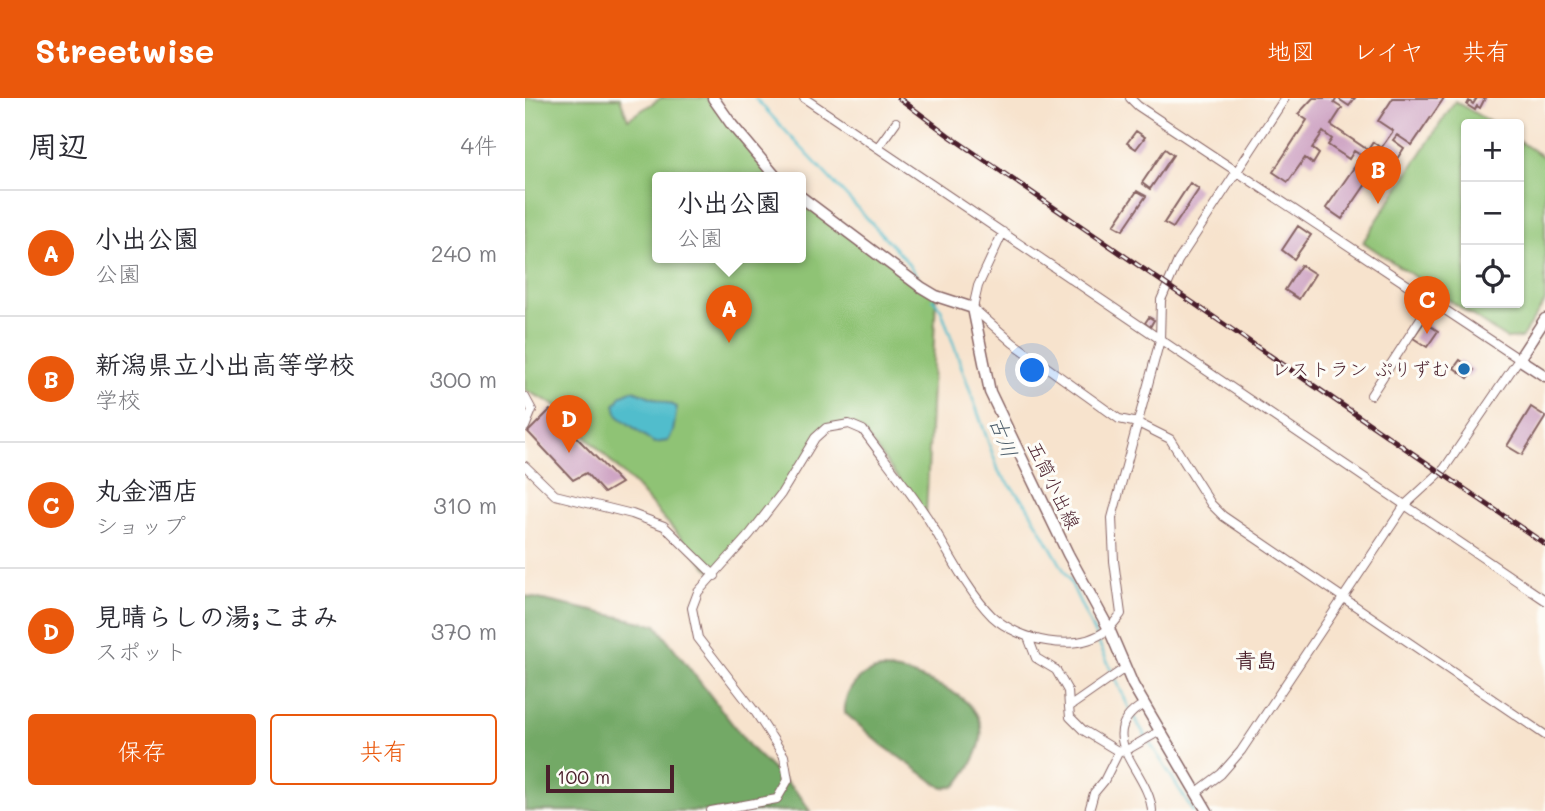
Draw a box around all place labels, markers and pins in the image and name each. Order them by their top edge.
pin: B [1355,146,1401,204]
pin: C [1404,276,1450,334]
pin: A [706,285,752,343]
place label: レストラン ぷりずむ [1271,356,1450,381]
marker: レストラン ぷりずむ [1456,361,1472,377]
pin: D [546,395,592,453]

